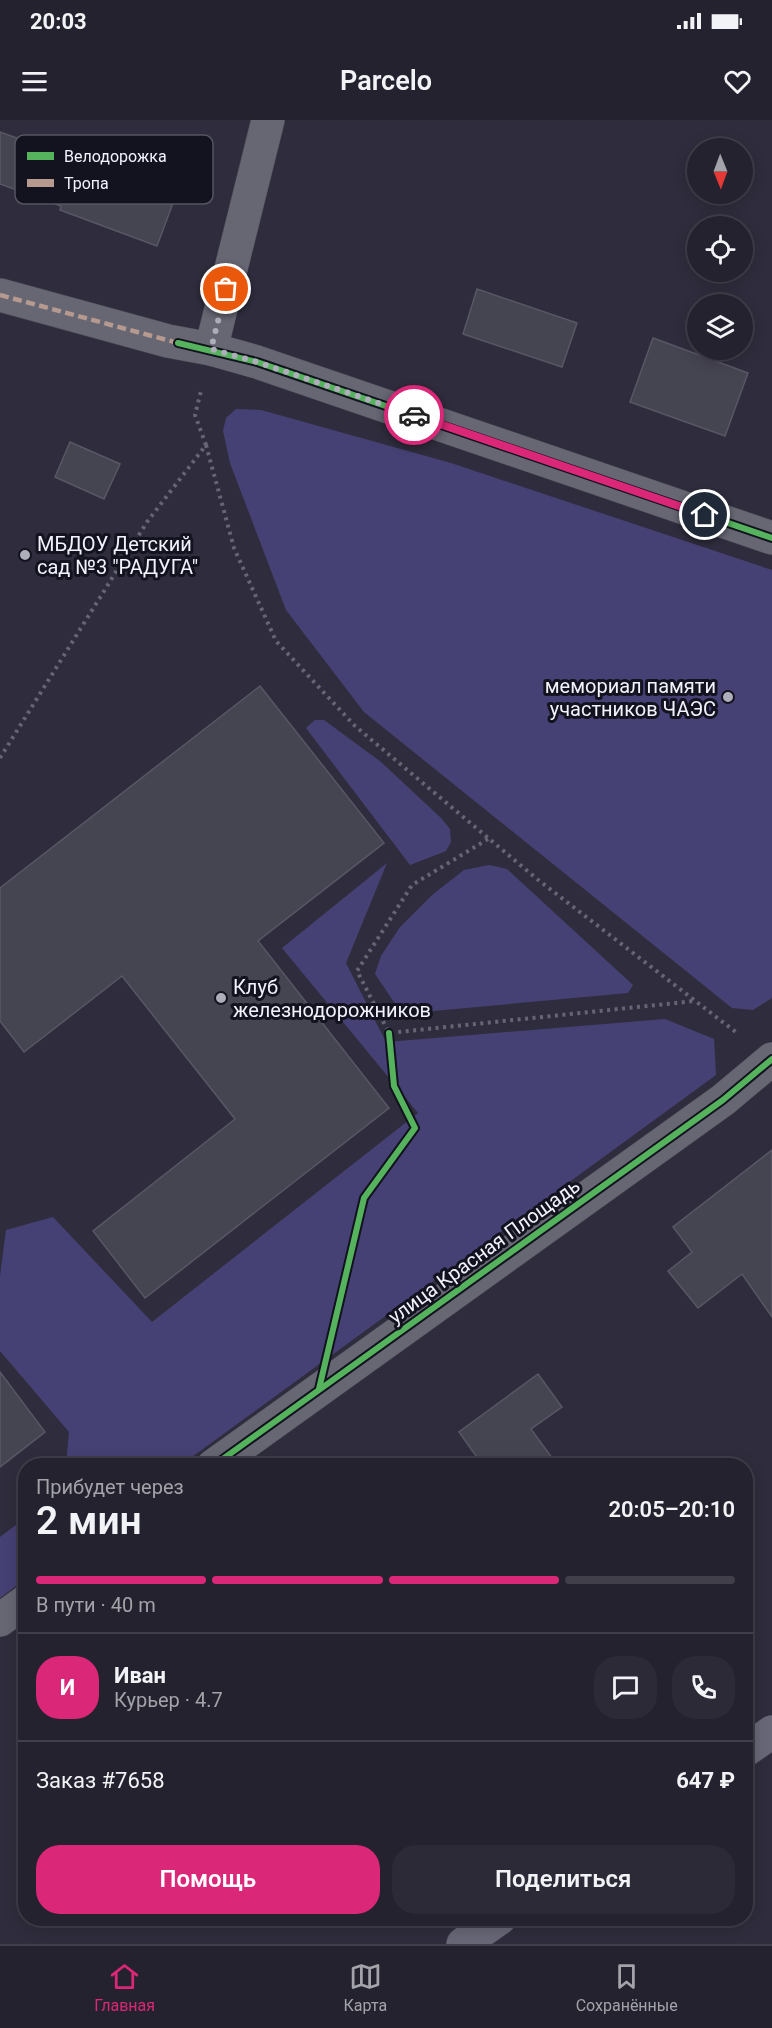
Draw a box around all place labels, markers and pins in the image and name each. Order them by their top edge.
pin [200,263,251,314]
pin [679,489,730,540]
place label: МБДОУ Детский сад №3 "РАДУГА" [37,532,198,579]
marker: МБДОУ Детский сад №3 "РАДУГА" [18,548,32,562]
place label: мемориал памяти участников ЧАЭС [545,674,716,721]
marker: мемориал памяти участников ЧАЭС [721,690,735,704]
place label: Клуб железнодорожников [233,975,431,1022]
marker: Клуб железнодорожников [214,991,228,1005]

